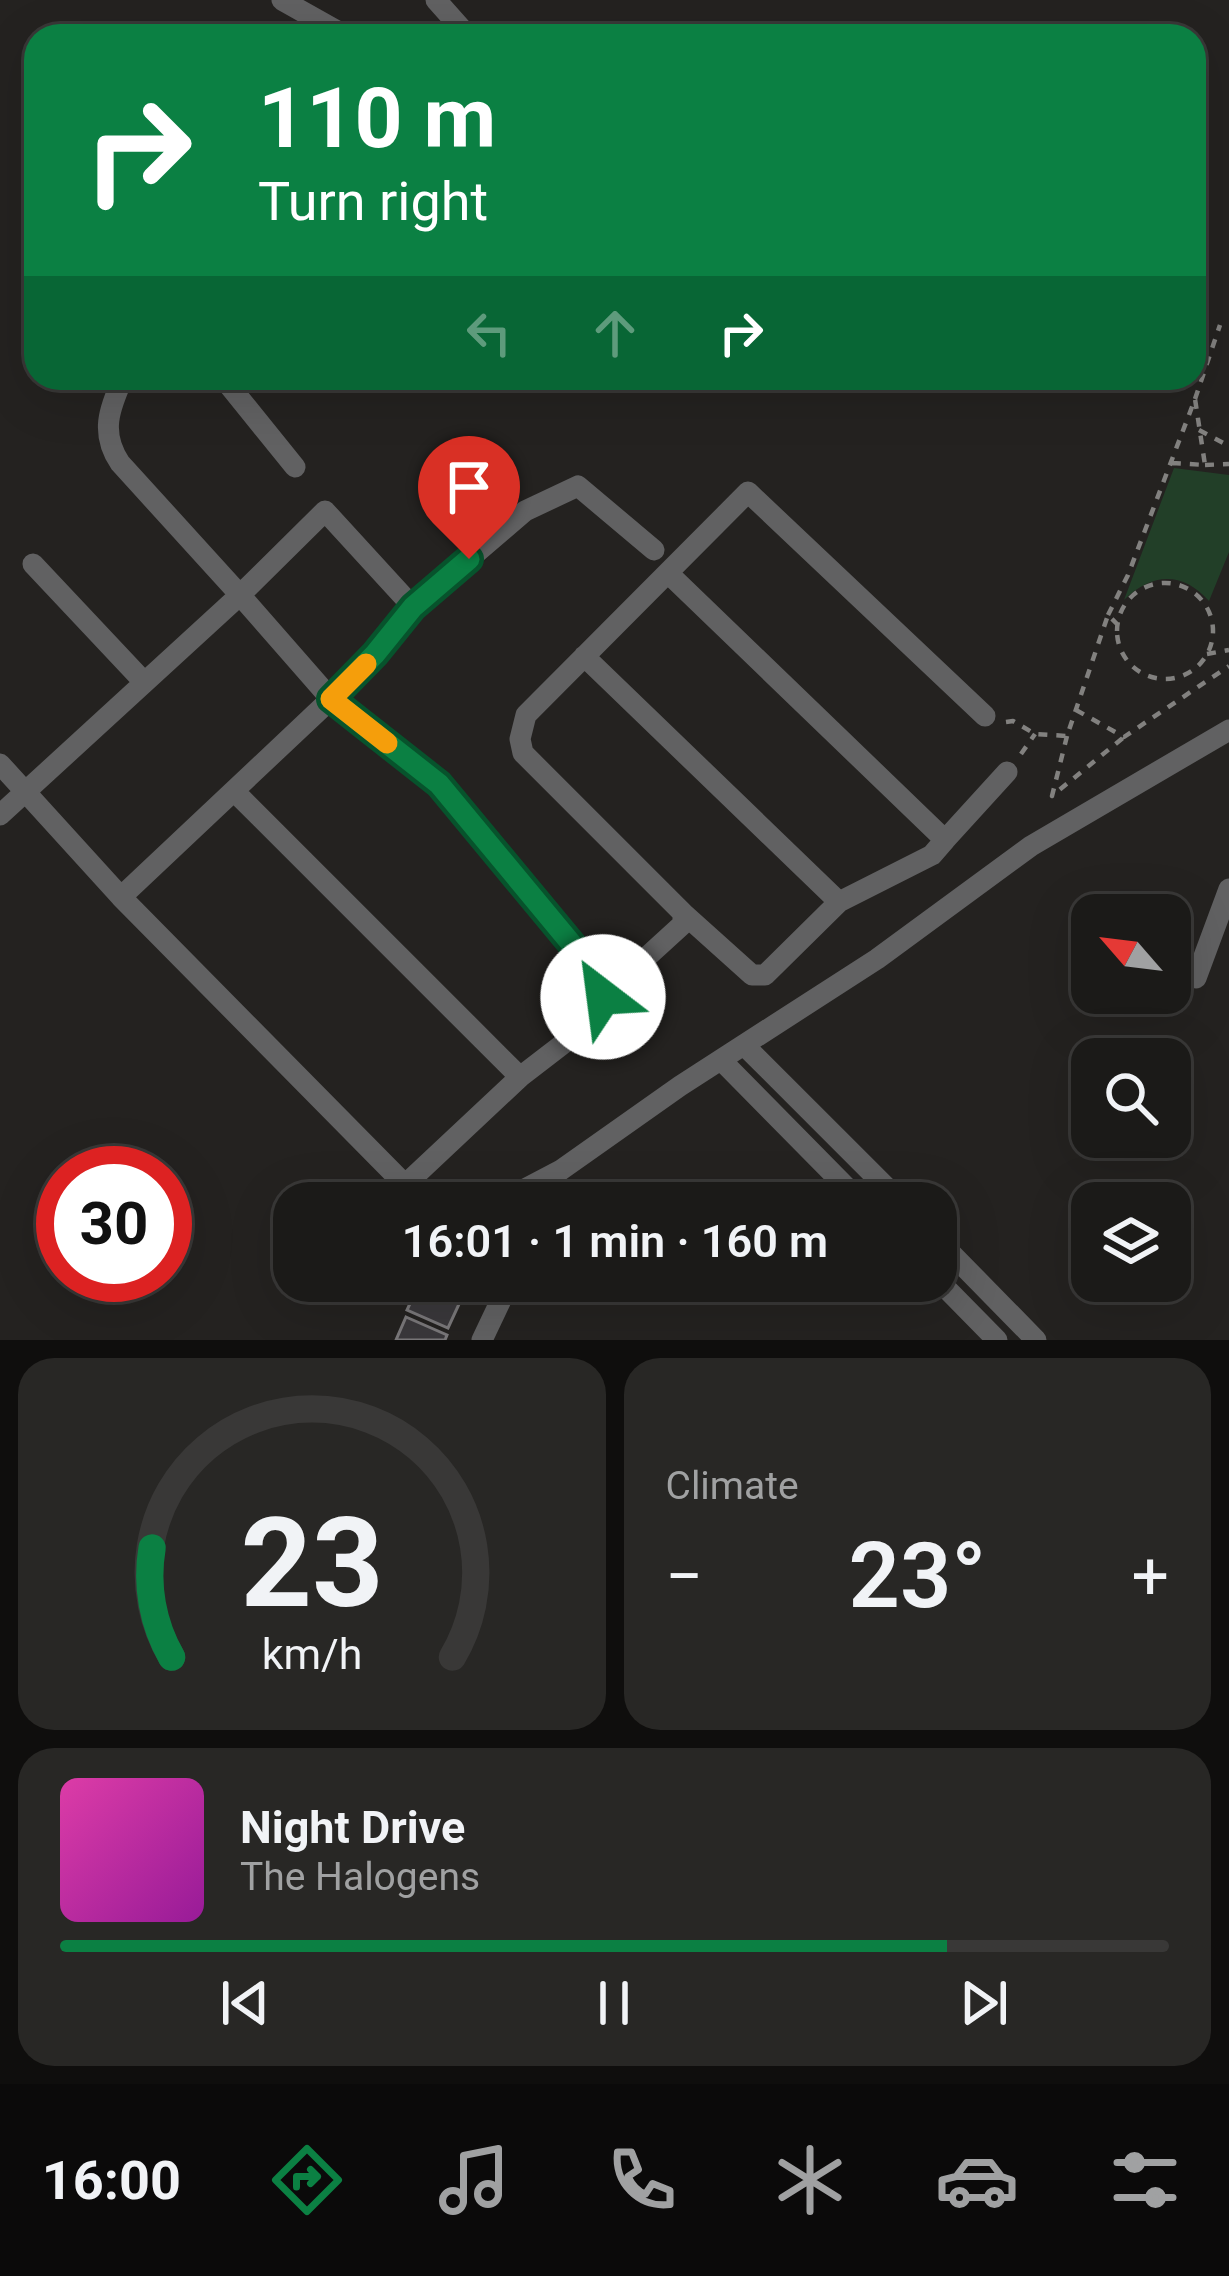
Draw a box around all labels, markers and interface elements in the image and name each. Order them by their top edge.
text: 110 m [258,69,496,168]
icon: right [60,72,216,228]
text: Turn right [258,170,488,233]
icon: left [456,300,522,366]
icon: ahead [582,300,648,366]
icon: right [708,300,774,366]
pin [418,436,520,559]
icon: arrive [436,454,502,520]
north arrow [1071,894,1191,1014]
map controls [1071,894,1191,1302]
position arrow [540,934,666,1060]
button: search [1071,1038,1191,1158]
speed limit sign: 30 [36,1146,192,1302]
button: layers [1071,1182,1191,1302]
text: 16:01 · 1 min · 160 m [402,1215,828,1268]
text: Climate [666,1463,799,1509]
text: 23 [240,1490,383,1636]
text: 23° [849,1524,986,1629]
text: − [666,1538,703,1615]
text: + [1132,1538,1169,1615]
text: km/h [261,1629,362,1679]
text: Night Drive [240,1801,465,1854]
text: The Halogens [240,1854,480,1900]
icon: previous [212,1970,278,2036]
icon: pause [581,1970,647,2036]
icon: next [951,1970,1017,2036]
icon: directions [265,2138,349,2222]
icon: music [432,2138,516,2222]
icon: phone [600,2138,684,2222]
icon: climate [768,2138,852,2222]
icon: car [935,2138,1019,2222]
icon: filters [1103,2138,1187,2222]
text: 16:00 [42,2149,181,2212]

